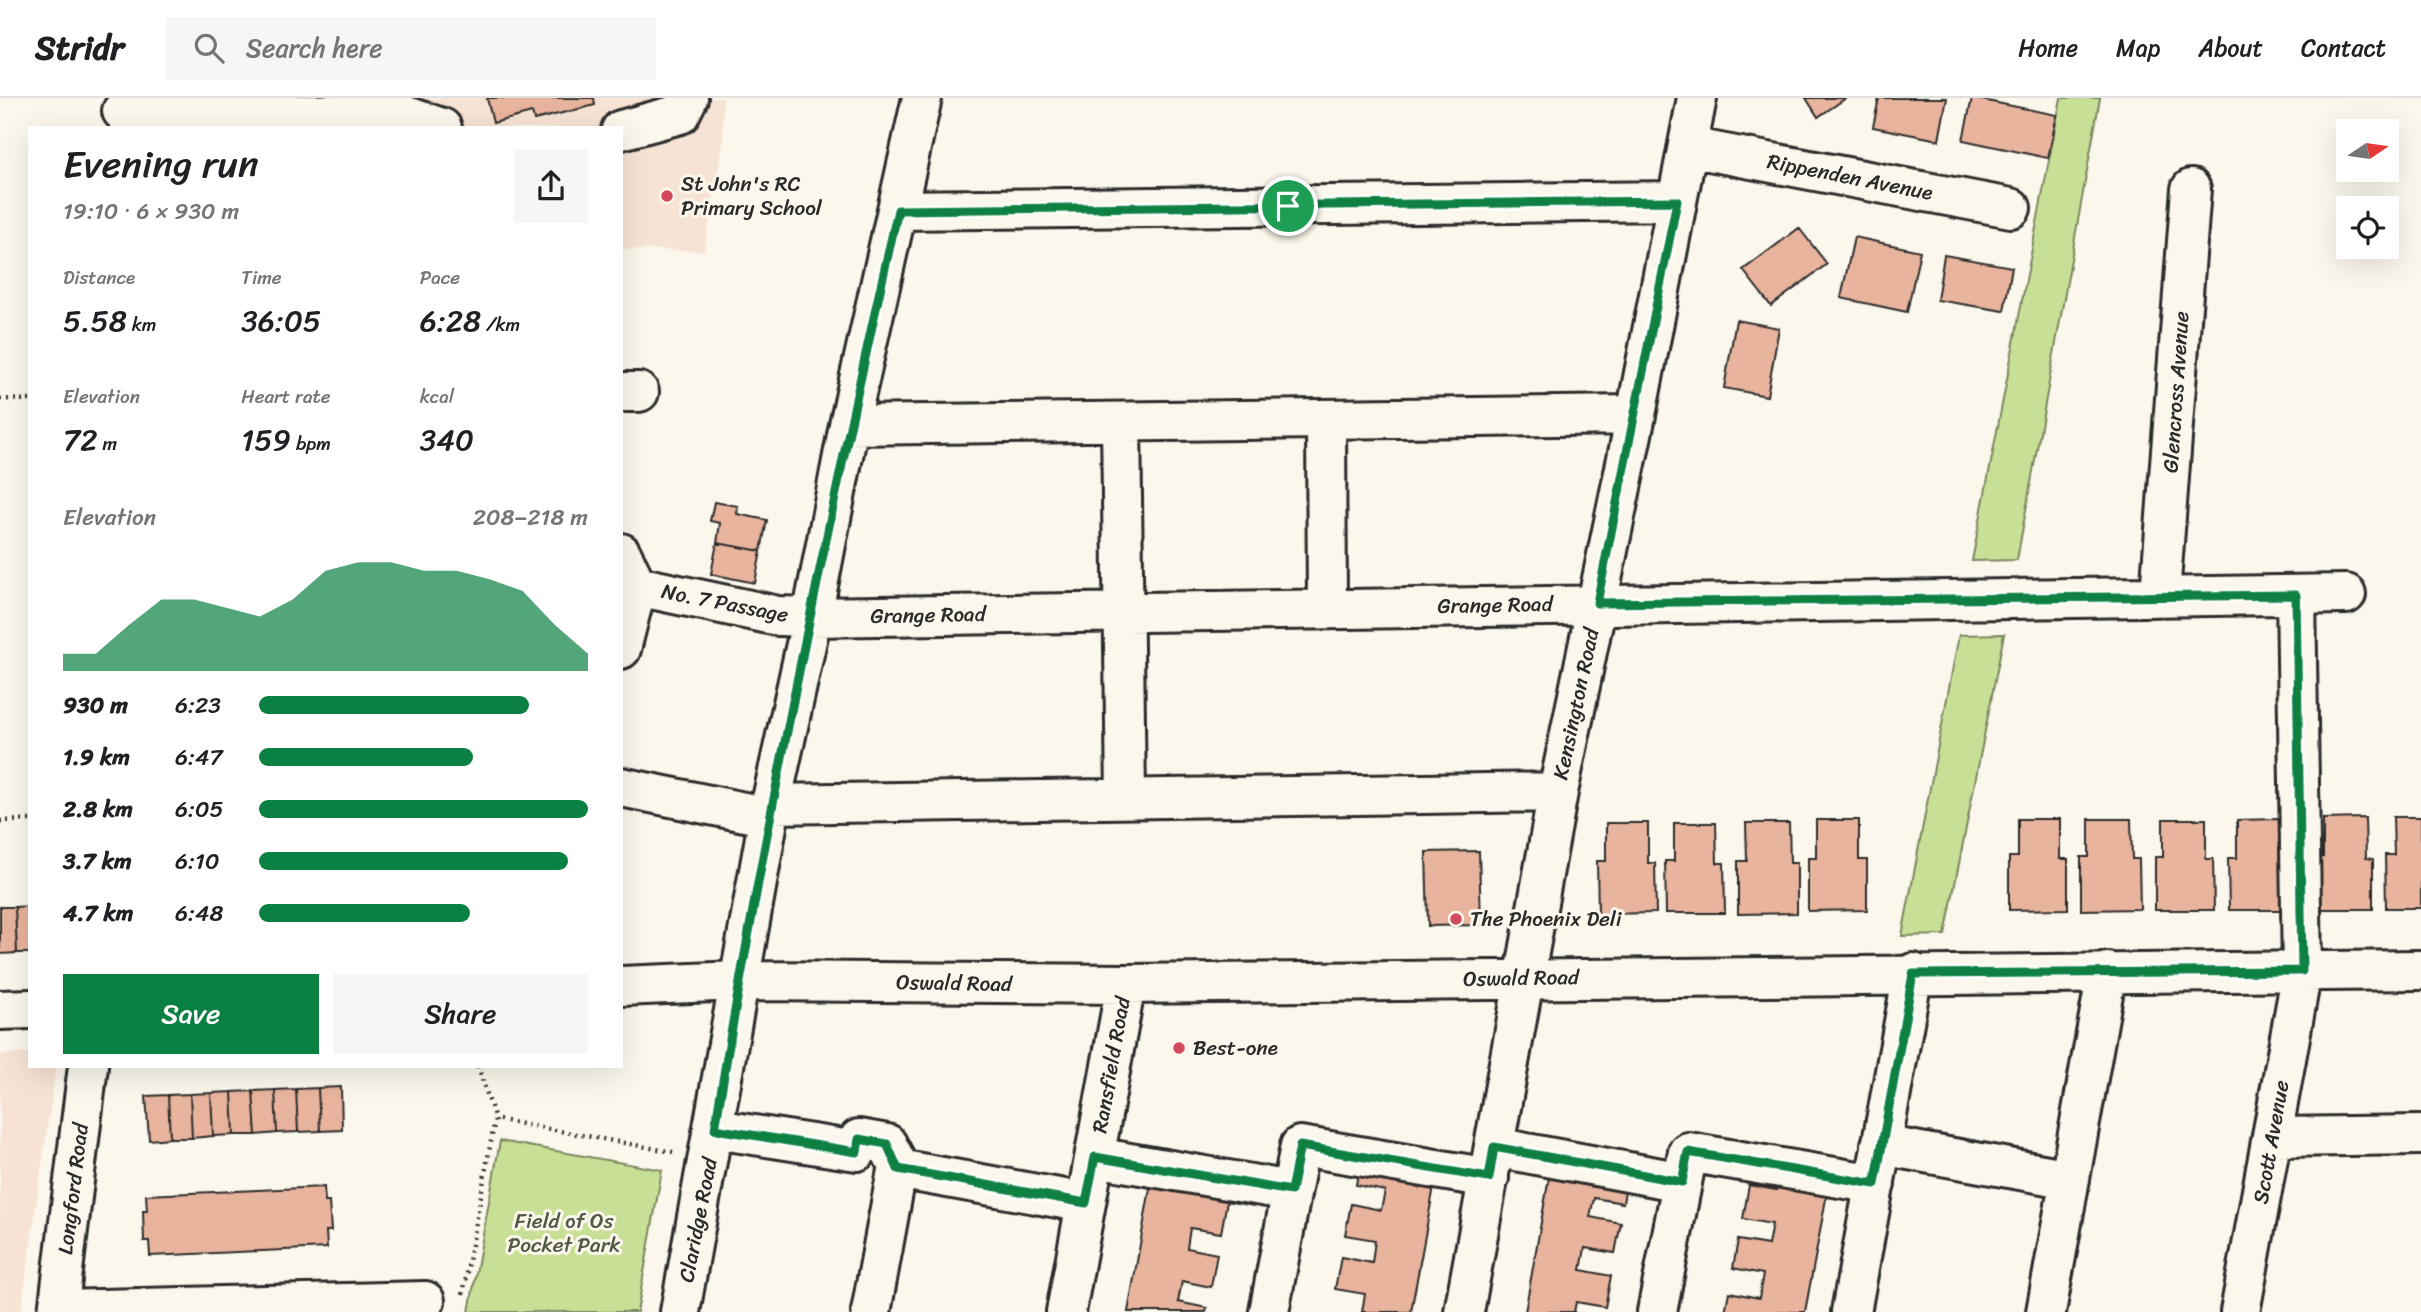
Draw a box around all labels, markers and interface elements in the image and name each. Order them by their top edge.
search box [166,17,656,80]
text: Stridr [35,19,124,77]
text: Search here [246,25,383,71]
text: Home [2018,27,2078,69]
text: Map [2116,27,2160,69]
text: About [2198,27,2263,69]
text: Contact [2301,27,2386,69]
icon: search [190,29,228,67]
north arrow [2336,119,2399,182]
map controls [2336,119,2399,259]
text: Evening run [63,131,259,198]
street label: Rippenden Avenue [1764,142,1936,212]
button: share [514,149,588,223]
place label: St John's RC Primary School [681,165,823,227]
pin [1258,176,1318,236]
icon: arrive [1269,187,1307,225]
marker: St John's RC Primary School [659,188,675,204]
text: 19:10 · 6 × 930 m [63,191,239,232]
button: locate [2336,196,2399,259]
text: Distance [63,261,135,294]
text: Time [241,261,282,294]
text: Pace [420,261,460,294]
text: 5.58 [63,294,127,348]
text: 36:05 [241,294,321,348]
text: 6:28 [420,294,481,348]
text: km [127,308,156,341]
text: /km [481,308,520,341]
street label: Glencross Avenue [2151,310,2201,474]
text: Elevation [63,380,140,413]
text: Heart rate [241,380,331,413]
text: kcal [420,380,454,413]
text: 72 [63,413,97,467]
text: 159 [241,413,291,467]
text: 340 [420,413,474,467]
text: m [97,427,117,460]
text: bpm [291,427,331,460]
text: Elevation [63,497,156,538]
text: 208–218 m [473,497,588,538]
street label: No. 7 Passage [658,572,792,634]
street label: Grange Road [1437,585,1555,625]
street label: Grange Road [870,595,988,635]
street label: Kensington Road [1541,623,1611,783]
text: 930 m [63,685,128,726]
text: 6:23 [175,685,221,726]
text: 1.9 km [63,737,130,778]
text: 6:47 [175,737,223,778]
text: 2.8 km [63,789,133,830]
text: 6:05 [175,789,224,830]
text: 3.7 km [63,841,132,882]
text: 6:10 [175,841,219,882]
text: 4.7 km [63,893,133,934]
text: 6:48 [175,893,223,934]
place label: The Phoenix Deli [1470,900,1623,938]
marker: The Phoenix Deli [1448,911,1464,927]
street label: Oswald Road [1463,958,1581,998]
street label: Oswald Road [896,963,1014,1003]
button: Save [63,974,319,1054]
button: Share [333,974,588,1054]
street label: Ransfield Road [1080,992,1142,1136]
place label: Best-one [1193,1029,1278,1067]
marker: Best-one [1171,1040,1187,1056]
street label: Scott Avenue [2241,1077,2301,1207]
street label: Longford Road [46,1119,100,1257]
street label: Claridge Road [667,1152,729,1286]
park label: Field of Os Pocket Park [508,1202,620,1264]

